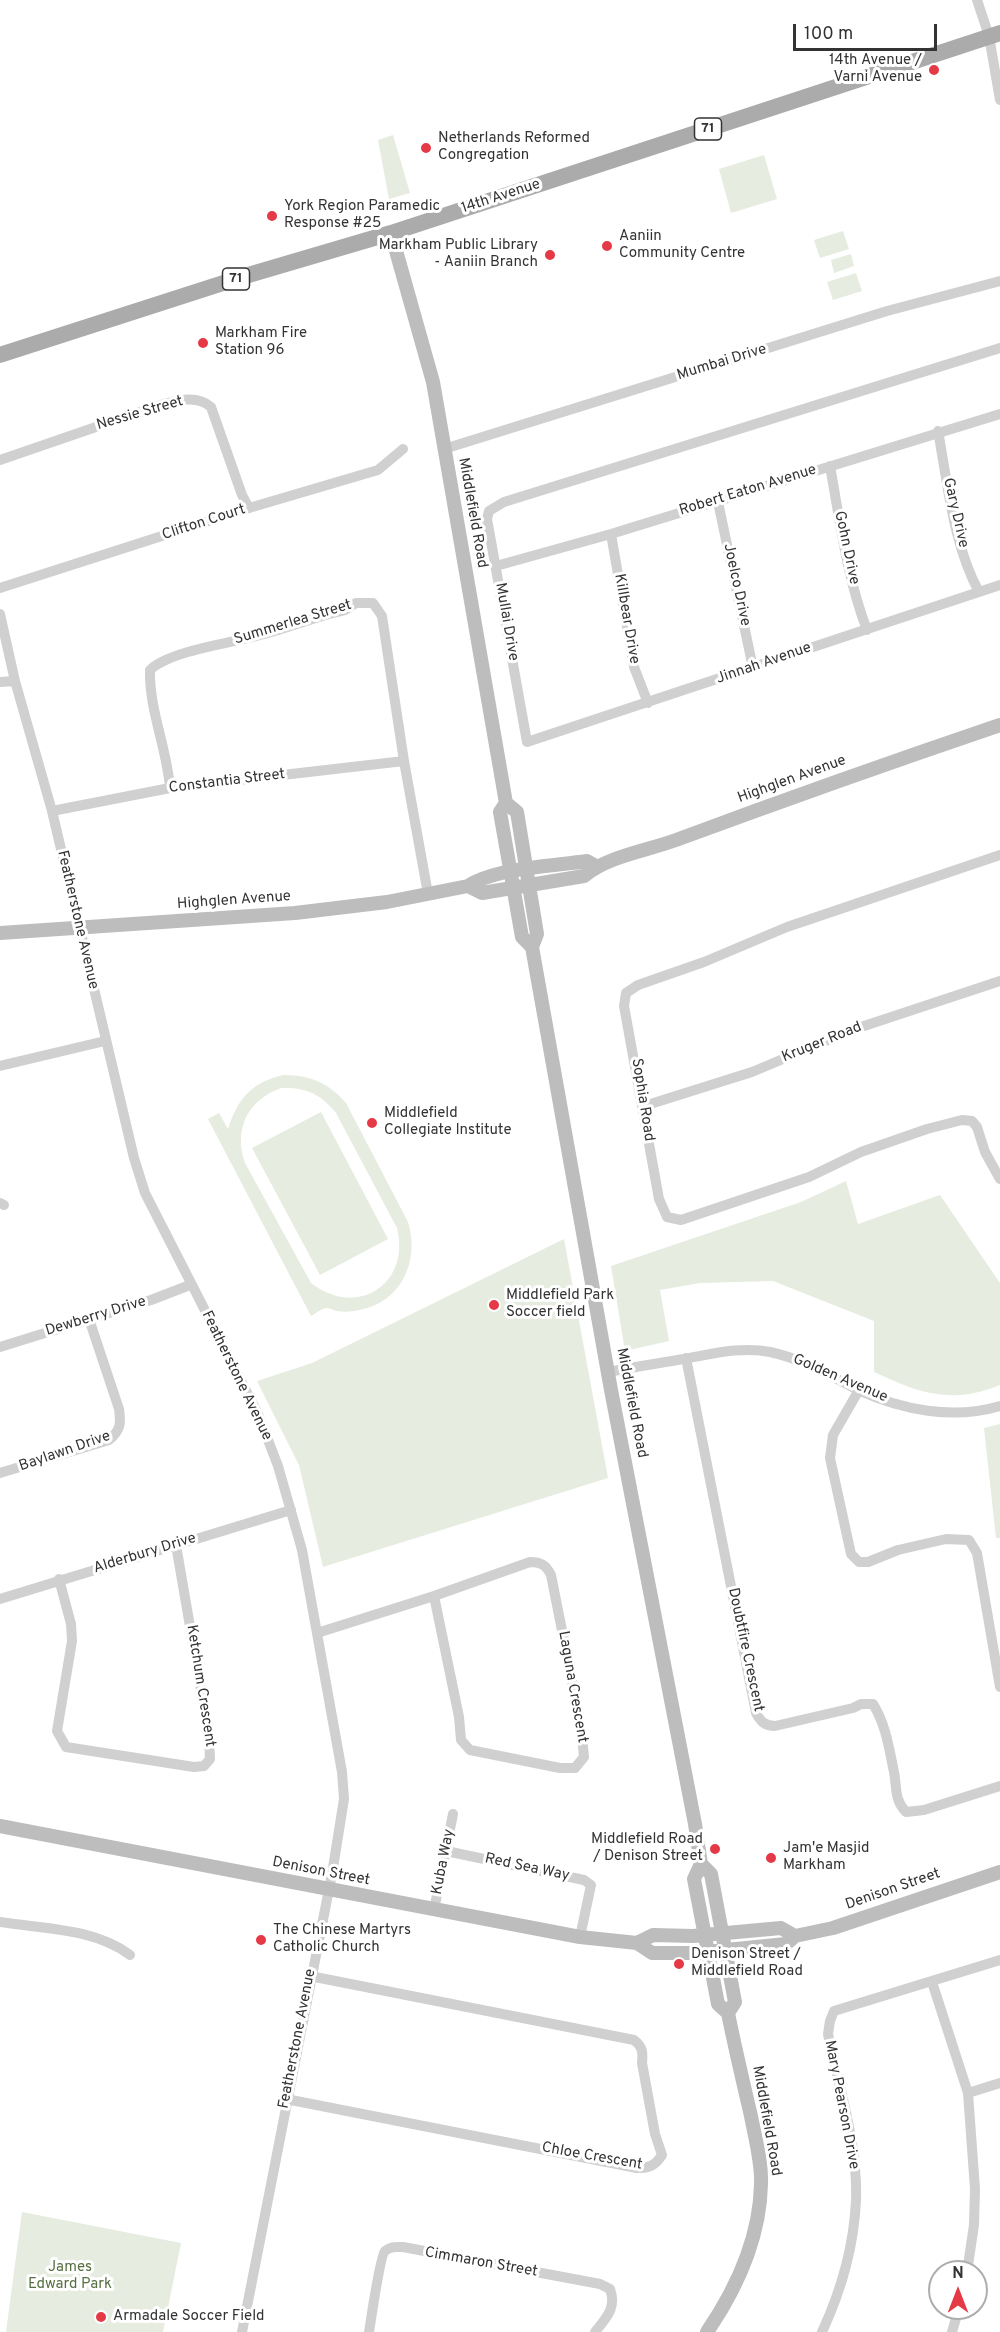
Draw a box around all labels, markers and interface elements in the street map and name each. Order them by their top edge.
scale bar [796,12,940,50]
text: 100 m [804,23,853,46]
place label: 14th Avenue / Varni Avenue [829,52,922,87]
marker: 14th Avenue / Varni Avenue [927,63,941,77]
road number: 71 [694,118,722,140]
place label: Netherlands Reformed Congregation [438,130,590,165]
marker: Netherlands Reformed Congregation [419,141,433,155]
street label: 14th Avenue [459,176,543,218]
place label: York Region Paramedic Response #25 [284,198,440,233]
marker: York Region Paramedic Response #25 [265,209,279,223]
place label: Aaniin Community Centre [619,228,745,263]
place label: Markham Public Library - Aaniin Branch [379,237,538,272]
marker: Aaniin Community Centre [600,239,614,253]
marker: Markham Public Library - Aaniin Branch [543,248,557,262]
road number: 71 [222,268,250,290]
place label: Markham Fire Station 96 [215,325,307,360]
marker: Markham Fire Station 96 [196,336,210,350]
street label: Mumbai Drive [675,341,769,385]
street label: Nessie Street [95,393,185,435]
street label: Middlefield Road [453,456,491,570]
street label: Robert Eaton Avenue [677,462,819,520]
street label: Gary Drive [938,476,972,550]
street label: Clifton Court [160,501,248,545]
street label: Gohn Drive [829,510,863,586]
street label: Joelco Drive [718,542,754,628]
street label: Killbear Drive [609,573,643,665]
street label: Mullai Drive [490,581,522,663]
street label: Summerlea Street [232,597,354,649]
street label: Jinnah Avenue [714,639,814,689]
street label: Highglen Avenue [735,752,849,808]
street label: Constantia Street [168,766,286,798]
street label: Featherstone Avenue [52,849,102,991]
street label: Highglen Avenue [176,888,292,914]
street label: Kruger Road [779,1019,865,1067]
street label: Sophia Road [627,1057,657,1143]
place label: Middlefield Collegiate Institute [384,1105,511,1140]
marker: Middlefield Collegiate Institute [365,1116,379,1130]
place label: Middlefield Park Soccer field [506,1287,614,1322]
street label: Dewberry Drive [43,1293,149,1341]
marker: Middlefield Park Soccer field [487,1298,501,1312]
street label: Featherstone Avenue [197,1308,275,1444]
street label: Middlefield Road [611,1346,651,1460]
street label: Golden Avenue [790,1351,890,1407]
street label: Baylawn Drive [17,1428,113,1476]
street label: Alderbury Drive [91,1530,199,1578]
street label: Doubtfire Crescent [723,1586,767,1714]
street label: Ketchum Crescent [181,1624,219,1748]
street label: Laguna Crescent [553,1630,591,1744]
street label: Kuba Way [429,1828,459,1896]
place label: Middlefield Road / Denison Street [591,1831,703,1866]
place label: Jam'e Masjid Markham [783,1840,869,1875]
marker: Middlefield Road / Denison Street [708,1842,722,1856]
street label: Red Sea Way [483,1850,571,1886]
marker: Jam'e Masjid Markham [764,1851,778,1865]
street label: Denison Street [271,1854,371,1890]
street label: Denison Street [843,1865,943,1915]
place label: The Chinese Martyrs Catholic Church [273,1922,411,1957]
marker: The Chinese Martyrs Catholic Church [254,1933,268,1947]
place label: Denison Street / Middlefield Road [691,1946,803,1981]
marker: Denison Street / Middlefield Road [672,1957,686,1971]
street label: Featherstone Avenue [276,1968,320,2110]
street label: Mary Pearson Drive [820,2039,862,2171]
street label: Middlefield Road [747,2064,785,2178]
street label: Chloe Crescent [540,2139,644,2175]
street label: Cimmaron Street [423,2244,539,2282]
park label: James Edward Park [28,2259,112,2294]
north arrow [928,2260,988,2320]
text: N [952,2264,964,2284]
place label: Armadale Soccer Field [113,2308,264,2326]
marker: Armadale Soccer Field [94,2310,108,2324]

